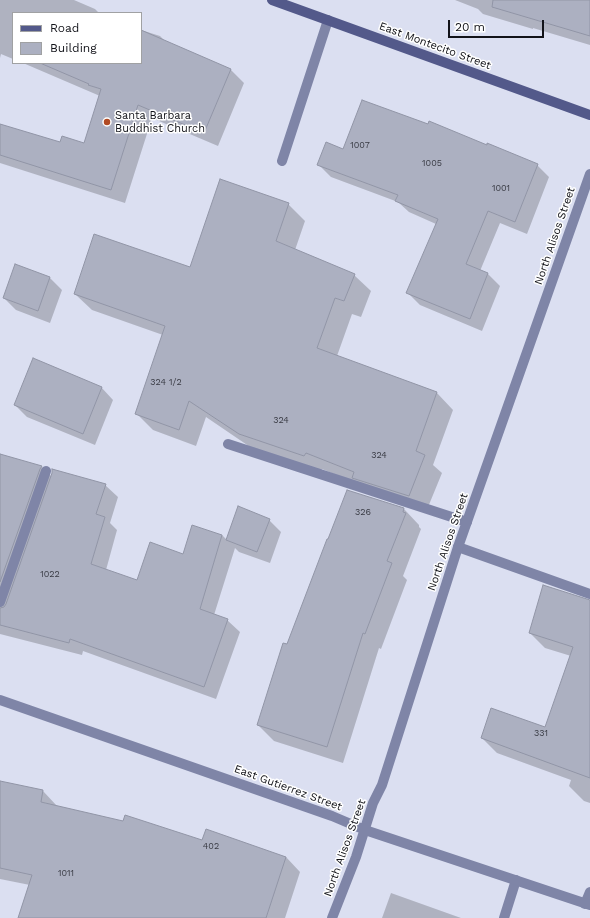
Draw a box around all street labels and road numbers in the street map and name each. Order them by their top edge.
street label: East Montecito Street [377,20,493,72]
street label: North Alisos Street [532,185,578,287]
street label: North Alisos Street [425,491,471,593]
street label: East Gutierrez Street [232,762,344,814]
street label: North Alisos Street [321,798,369,898]

